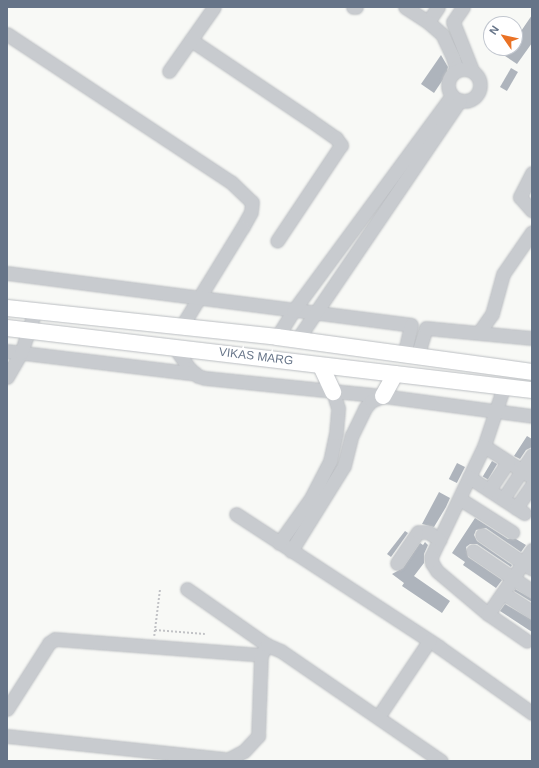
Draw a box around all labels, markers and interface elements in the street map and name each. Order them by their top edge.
north arrow [483,16,523,56]
text: N [487,23,501,37]
street label: VIKAS MARG [218,345,294,369]

